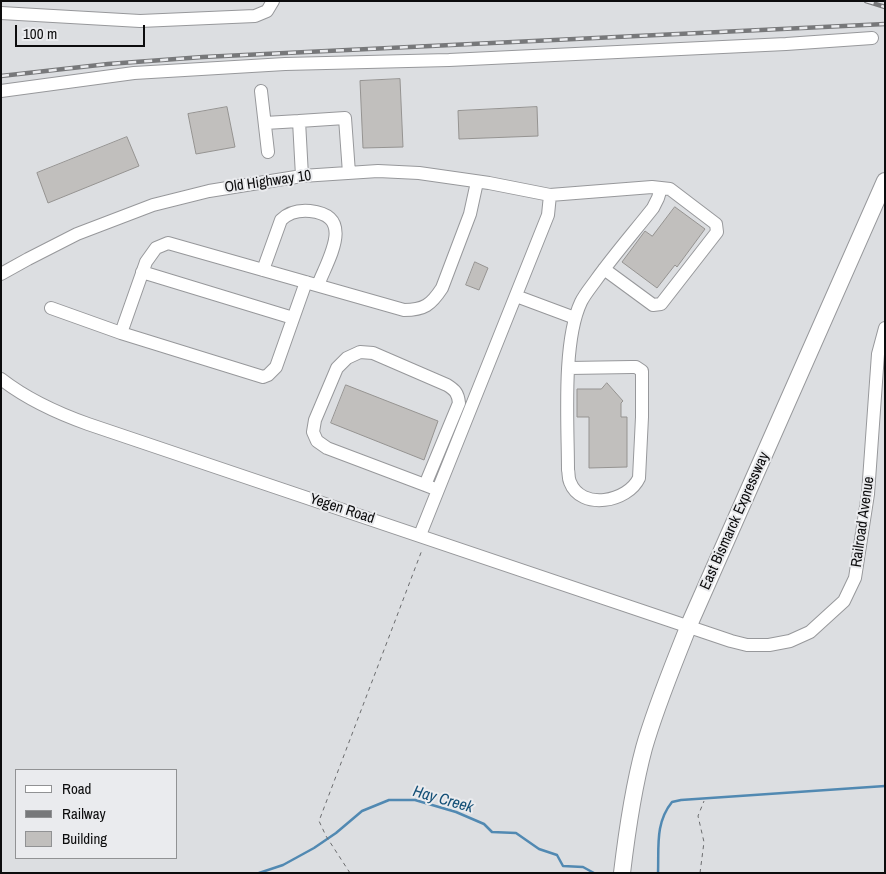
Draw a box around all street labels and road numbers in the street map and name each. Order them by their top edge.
street label: Old Highway 10 [223,167,313,197]
street label: East Bismarck Expressway [696,449,774,593]
street label: Railroad Avenue [848,475,878,569]
street label: Yegen Road [307,490,377,528]

